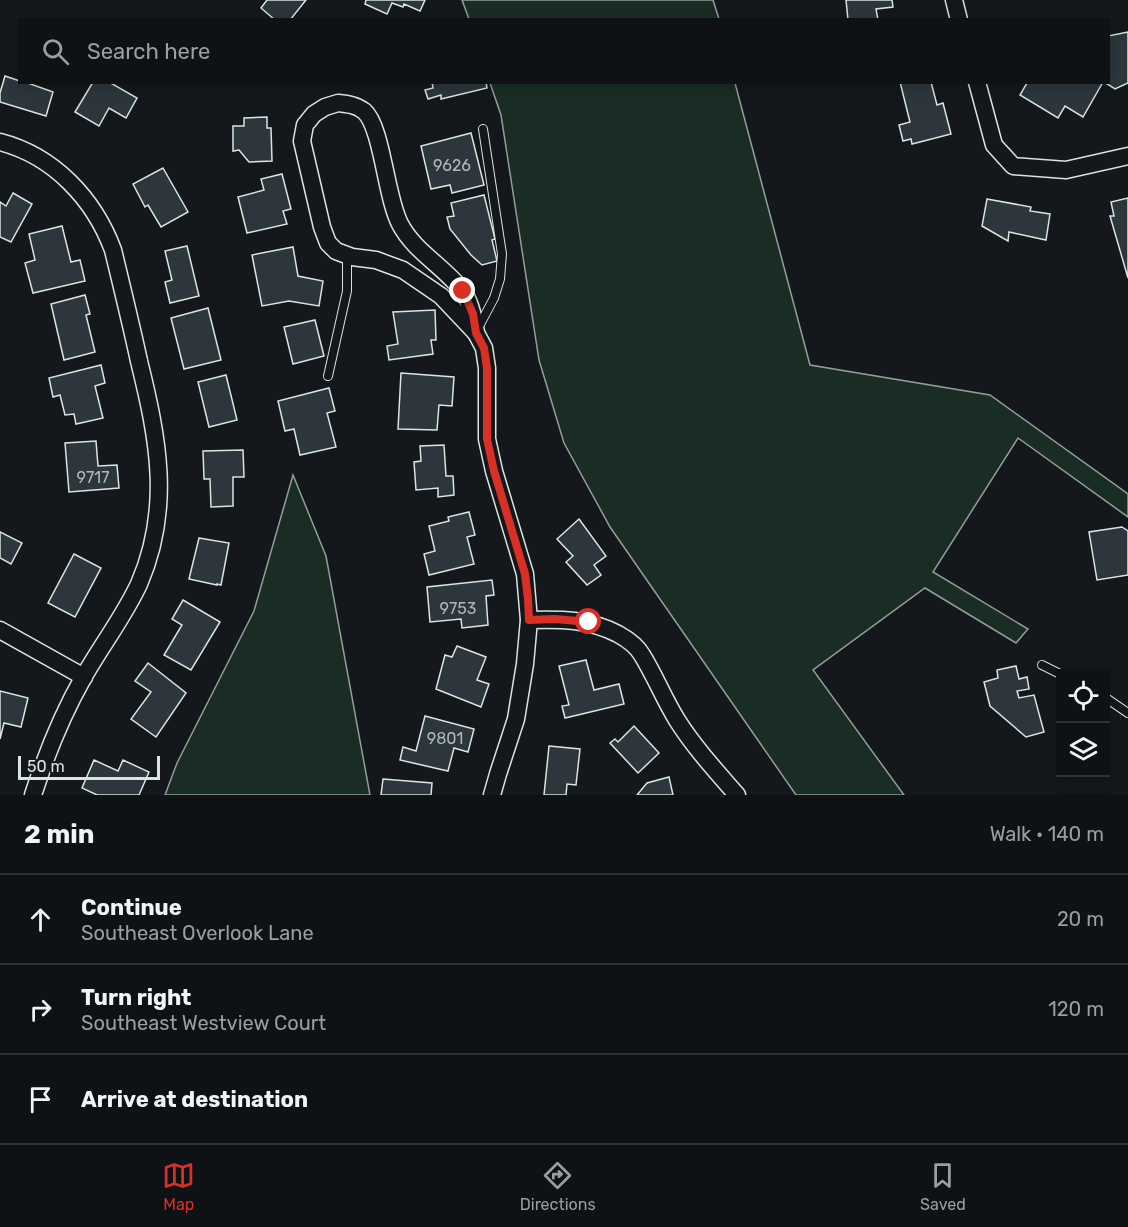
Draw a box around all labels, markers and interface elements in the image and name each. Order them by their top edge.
search box [18,18,1110,84]
icon: search [39,35,72,68]
text: Search here [87,38,210,65]
house number: 9626 [433,156,471,175]
route end [449,277,475,303]
house number: 9717 [77,468,109,487]
house number: 9753 [440,599,476,618]
route start [575,608,601,634]
map controls [1056,669,1110,777]
button: locate [1056,669,1110,723]
button: layers [1056,723,1110,777]
house number: 9801 [427,729,463,748]
scale bar [18,753,160,780]
text: 50 m [27,757,65,776]
text: 2 min [24,819,94,850]
text: Walk · 140 m [990,822,1104,846]
text: Continue [81,894,182,921]
icon: ahead [24,903,57,936]
text: 20 m [1057,907,1104,931]
text: Southeast Overlook Lane [81,921,314,945]
text: Turn right [81,984,191,1011]
icon: right [24,993,57,1026]
text: 120 m [1048,997,1104,1021]
text: Southeast Westview Court [81,1011,326,1035]
icon: arrive [24,1083,57,1116]
text: Arrive at destination [81,1086,308,1113]
tab: Map [162,1159,195,1214]
tab: Directions [520,1159,596,1214]
tab: Saved [920,1159,966,1214]

